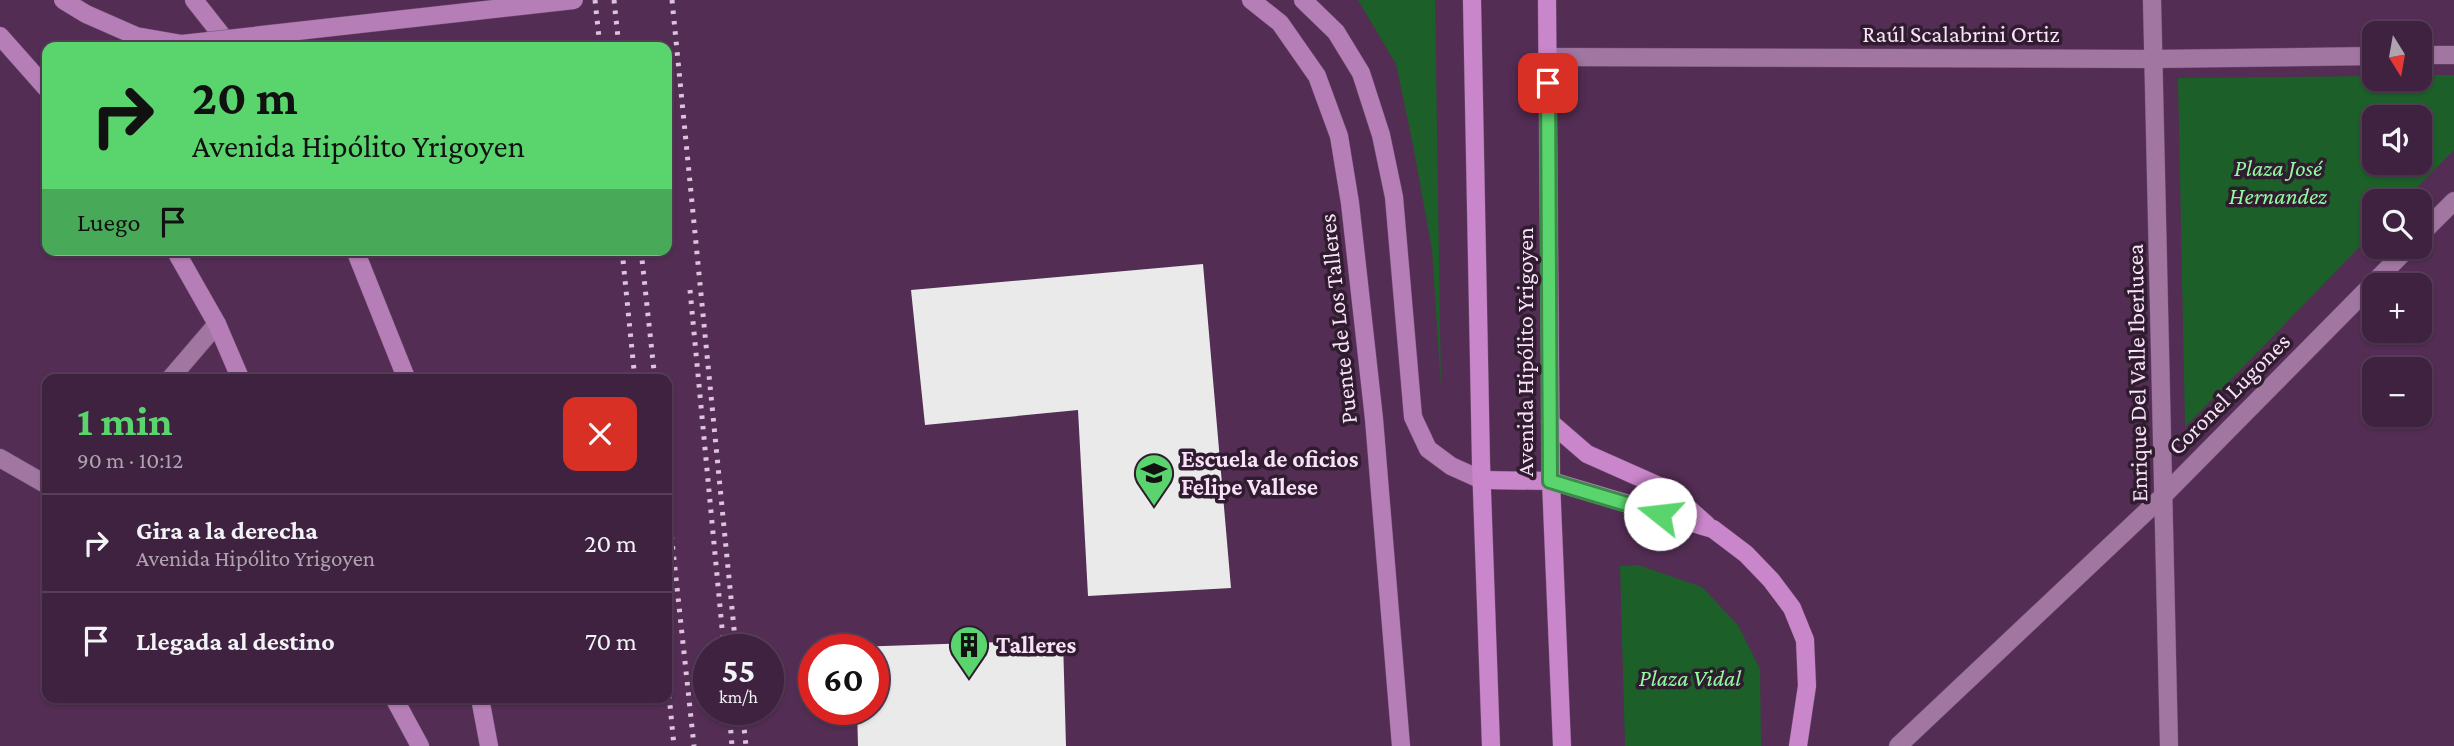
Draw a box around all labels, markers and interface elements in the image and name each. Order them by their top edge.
street label: Raúl Scalabrini Ortiz [1862,20,2060,47]
north arrow [2362,21,2432,91]
map controls [2362,21,2432,427]
pin [1518,53,1578,113]
icon: arrive [1529,64,1567,102]
icon: right [77,70,168,161]
text: 20 m [192,70,298,125]
button: sound [2362,105,2432,175]
text: Avenida Hipólito Yrigoyen [192,128,525,164]
park label: Plaza José Hernandez [2229,154,2328,209]
button: search [2362,189,2432,259]
icon: arrive [154,203,192,241]
text: Luego [77,208,140,237]
street label: Puente de Los Talleres [1313,213,1362,425]
street label: Avenida Hipólito Yrigoyen [1511,227,1538,477]
street label: Enrique Del Valle Iberlucea [2121,244,2152,502]
button: + [2362,273,2432,343]
street label: Coronel Lugones [2162,327,2295,460]
button: − [2362,357,2432,427]
text: 1 min [77,397,173,444]
button: close [563,397,637,471]
place label: Escuela de oficios Felipe Vallese [1181,445,1359,500]
text: 90 m · 10:12 [77,447,183,473]
school or university icon: Escuela de oficios Felipe Vallese [1133,452,1175,507]
position arrow [1623,477,1697,551]
text: Gira a la derecha [136,516,318,545]
icon: right [77,524,115,562]
text: 20 m [584,529,637,558]
text: Avenida Hipólito Yrigoyen [136,545,375,571]
icon: arrive [77,622,115,660]
building icon: Talleres [948,624,990,679]
text: Llegada al destino [136,627,335,656]
text: 70 m [585,627,637,656]
place label: Talleres [996,631,1076,658]
speed limit sign: 60 [798,634,889,725]
text: 55 [722,651,755,690]
park label: Plaza Vidal [1639,664,1742,691]
text: km/h [719,687,758,707]

